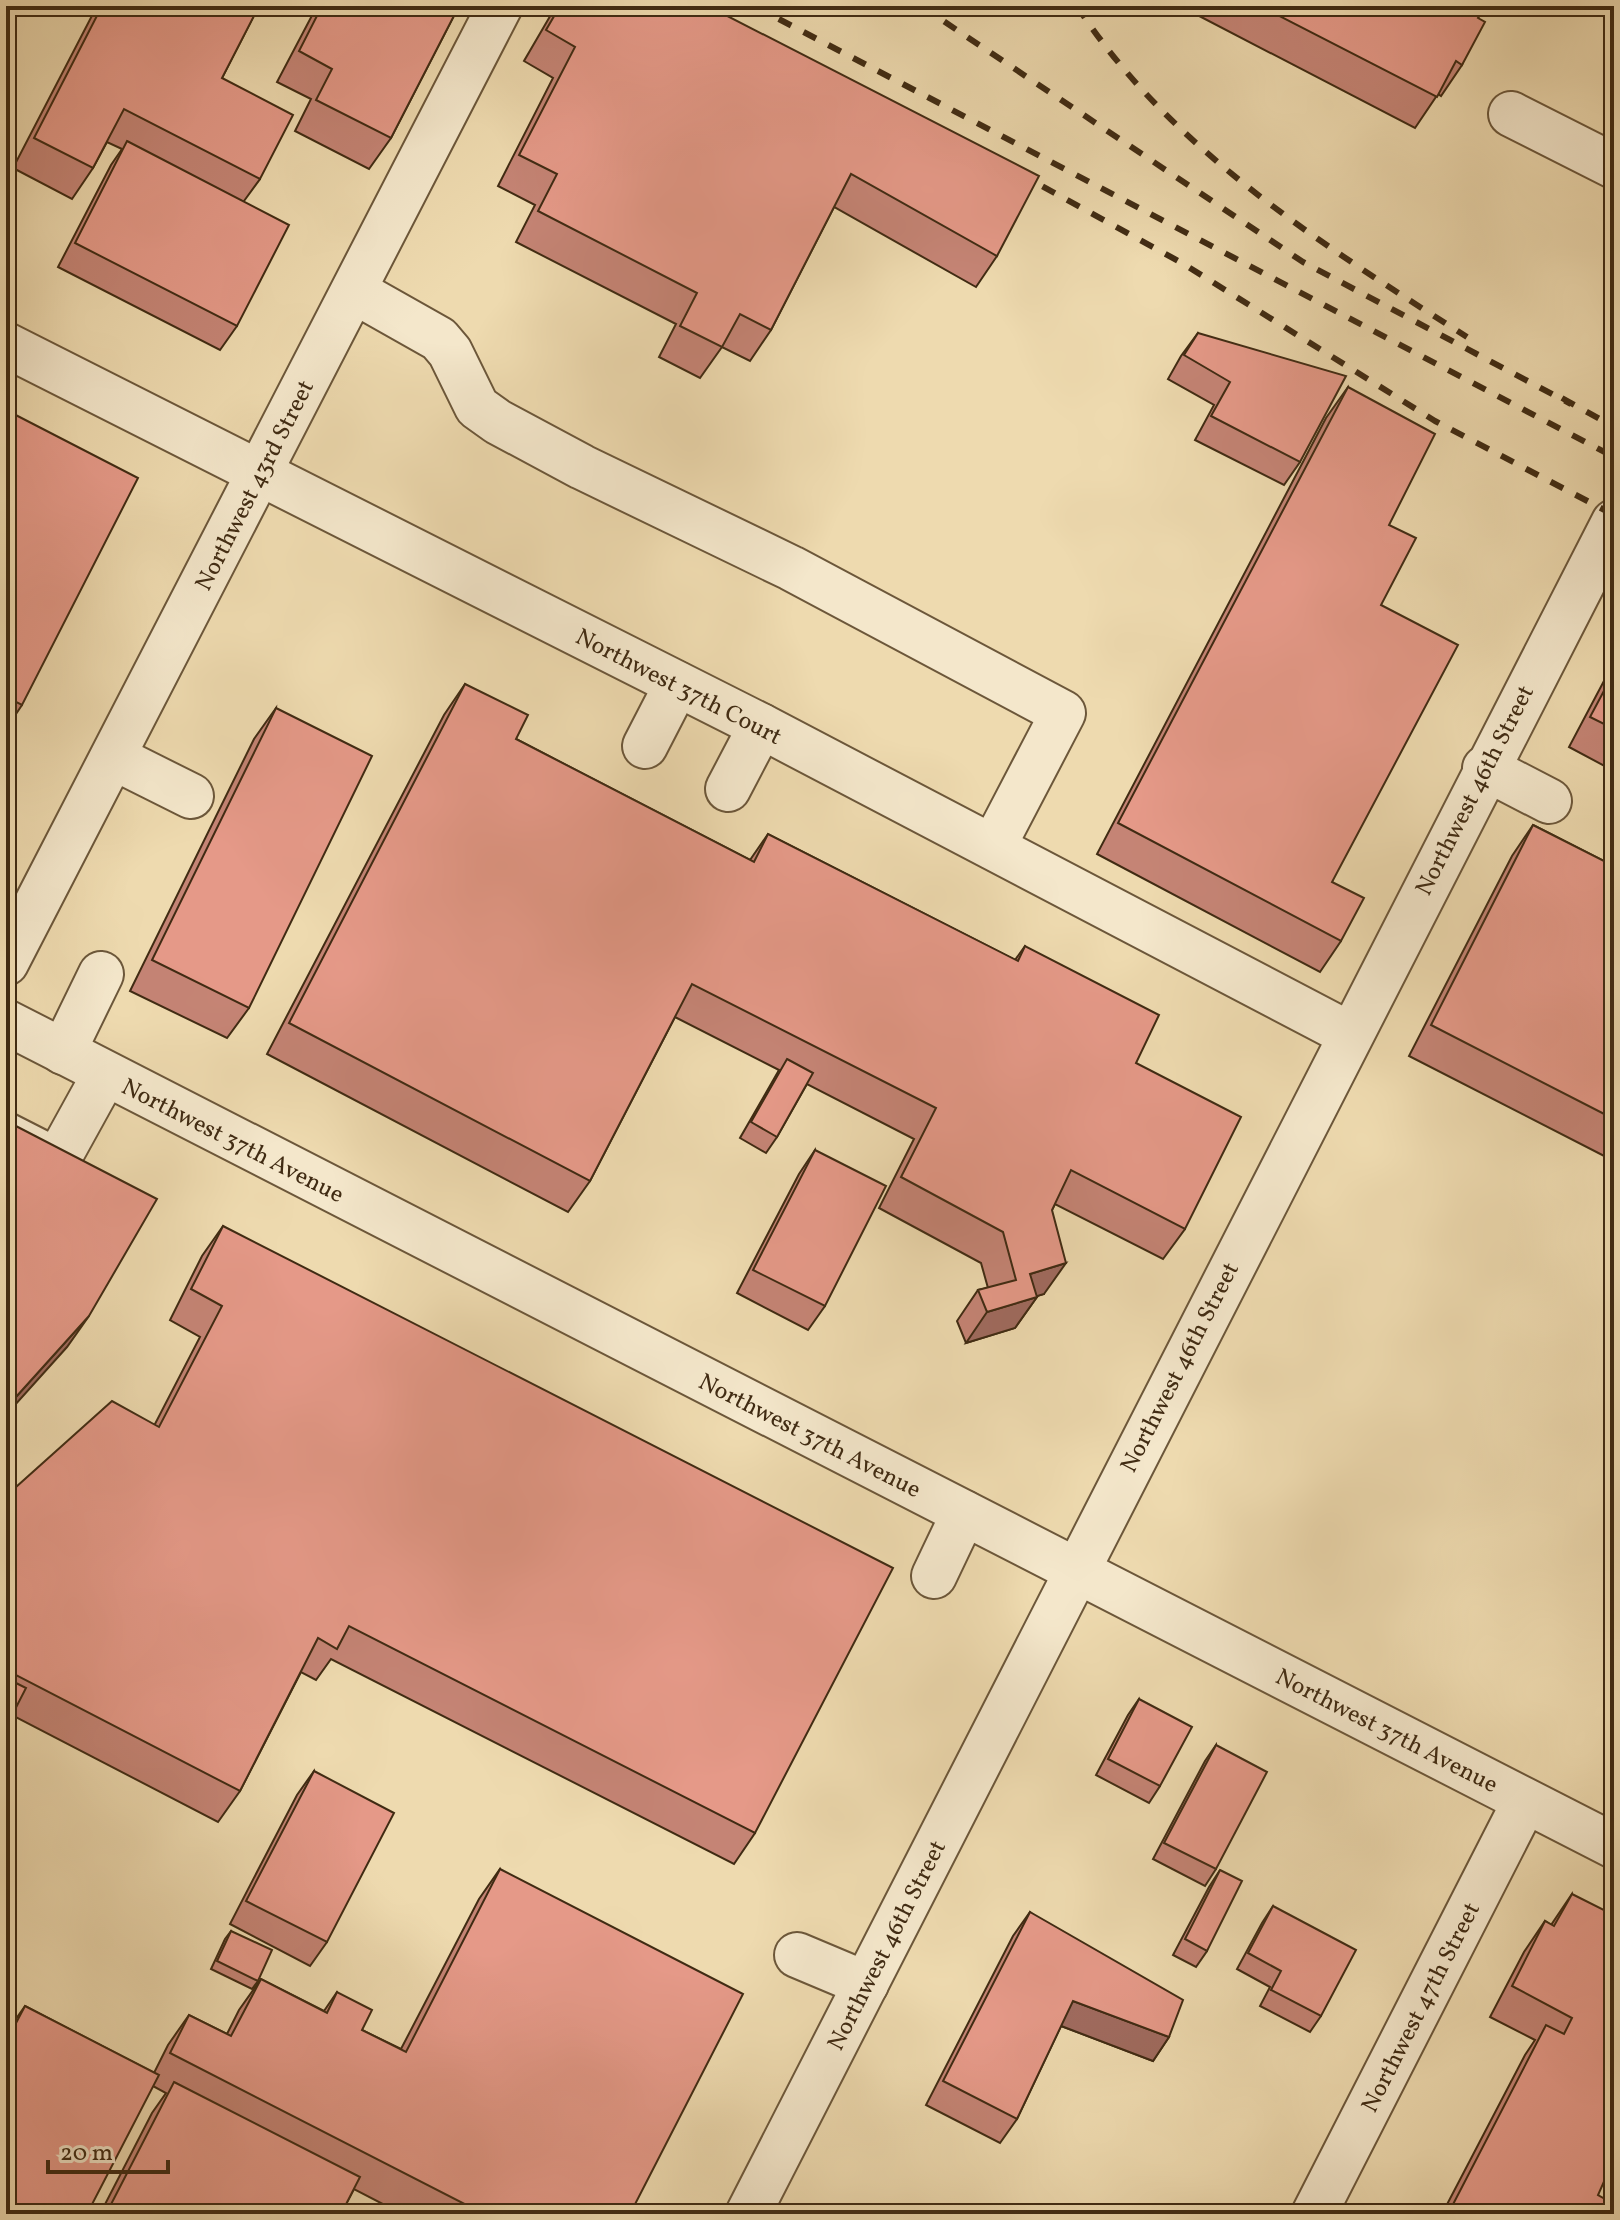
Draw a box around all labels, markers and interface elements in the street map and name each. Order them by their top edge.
street label: Northwest 43rd Street [188,375,324,597]
street label: Northwest 37th Court [569,621,787,755]
street label: Northwest 46th Street [1408,680,1544,902]
street label: Northwest 37th Avenue [115,1071,349,1213]
street label: Northwest 46th Street [1113,1257,1249,1479]
street label: Northwest 37th Avenue [692,1366,926,1508]
street label: Northwest 37th Avenue [1269,1661,1503,1803]
street label: Northwest 46th Street [820,1835,956,2057]
street label: Northwest 47th Street [1354,1897,1490,2119]
scale bar [48,2124,168,2174]
text: 20 m [60,2137,113,2171]

